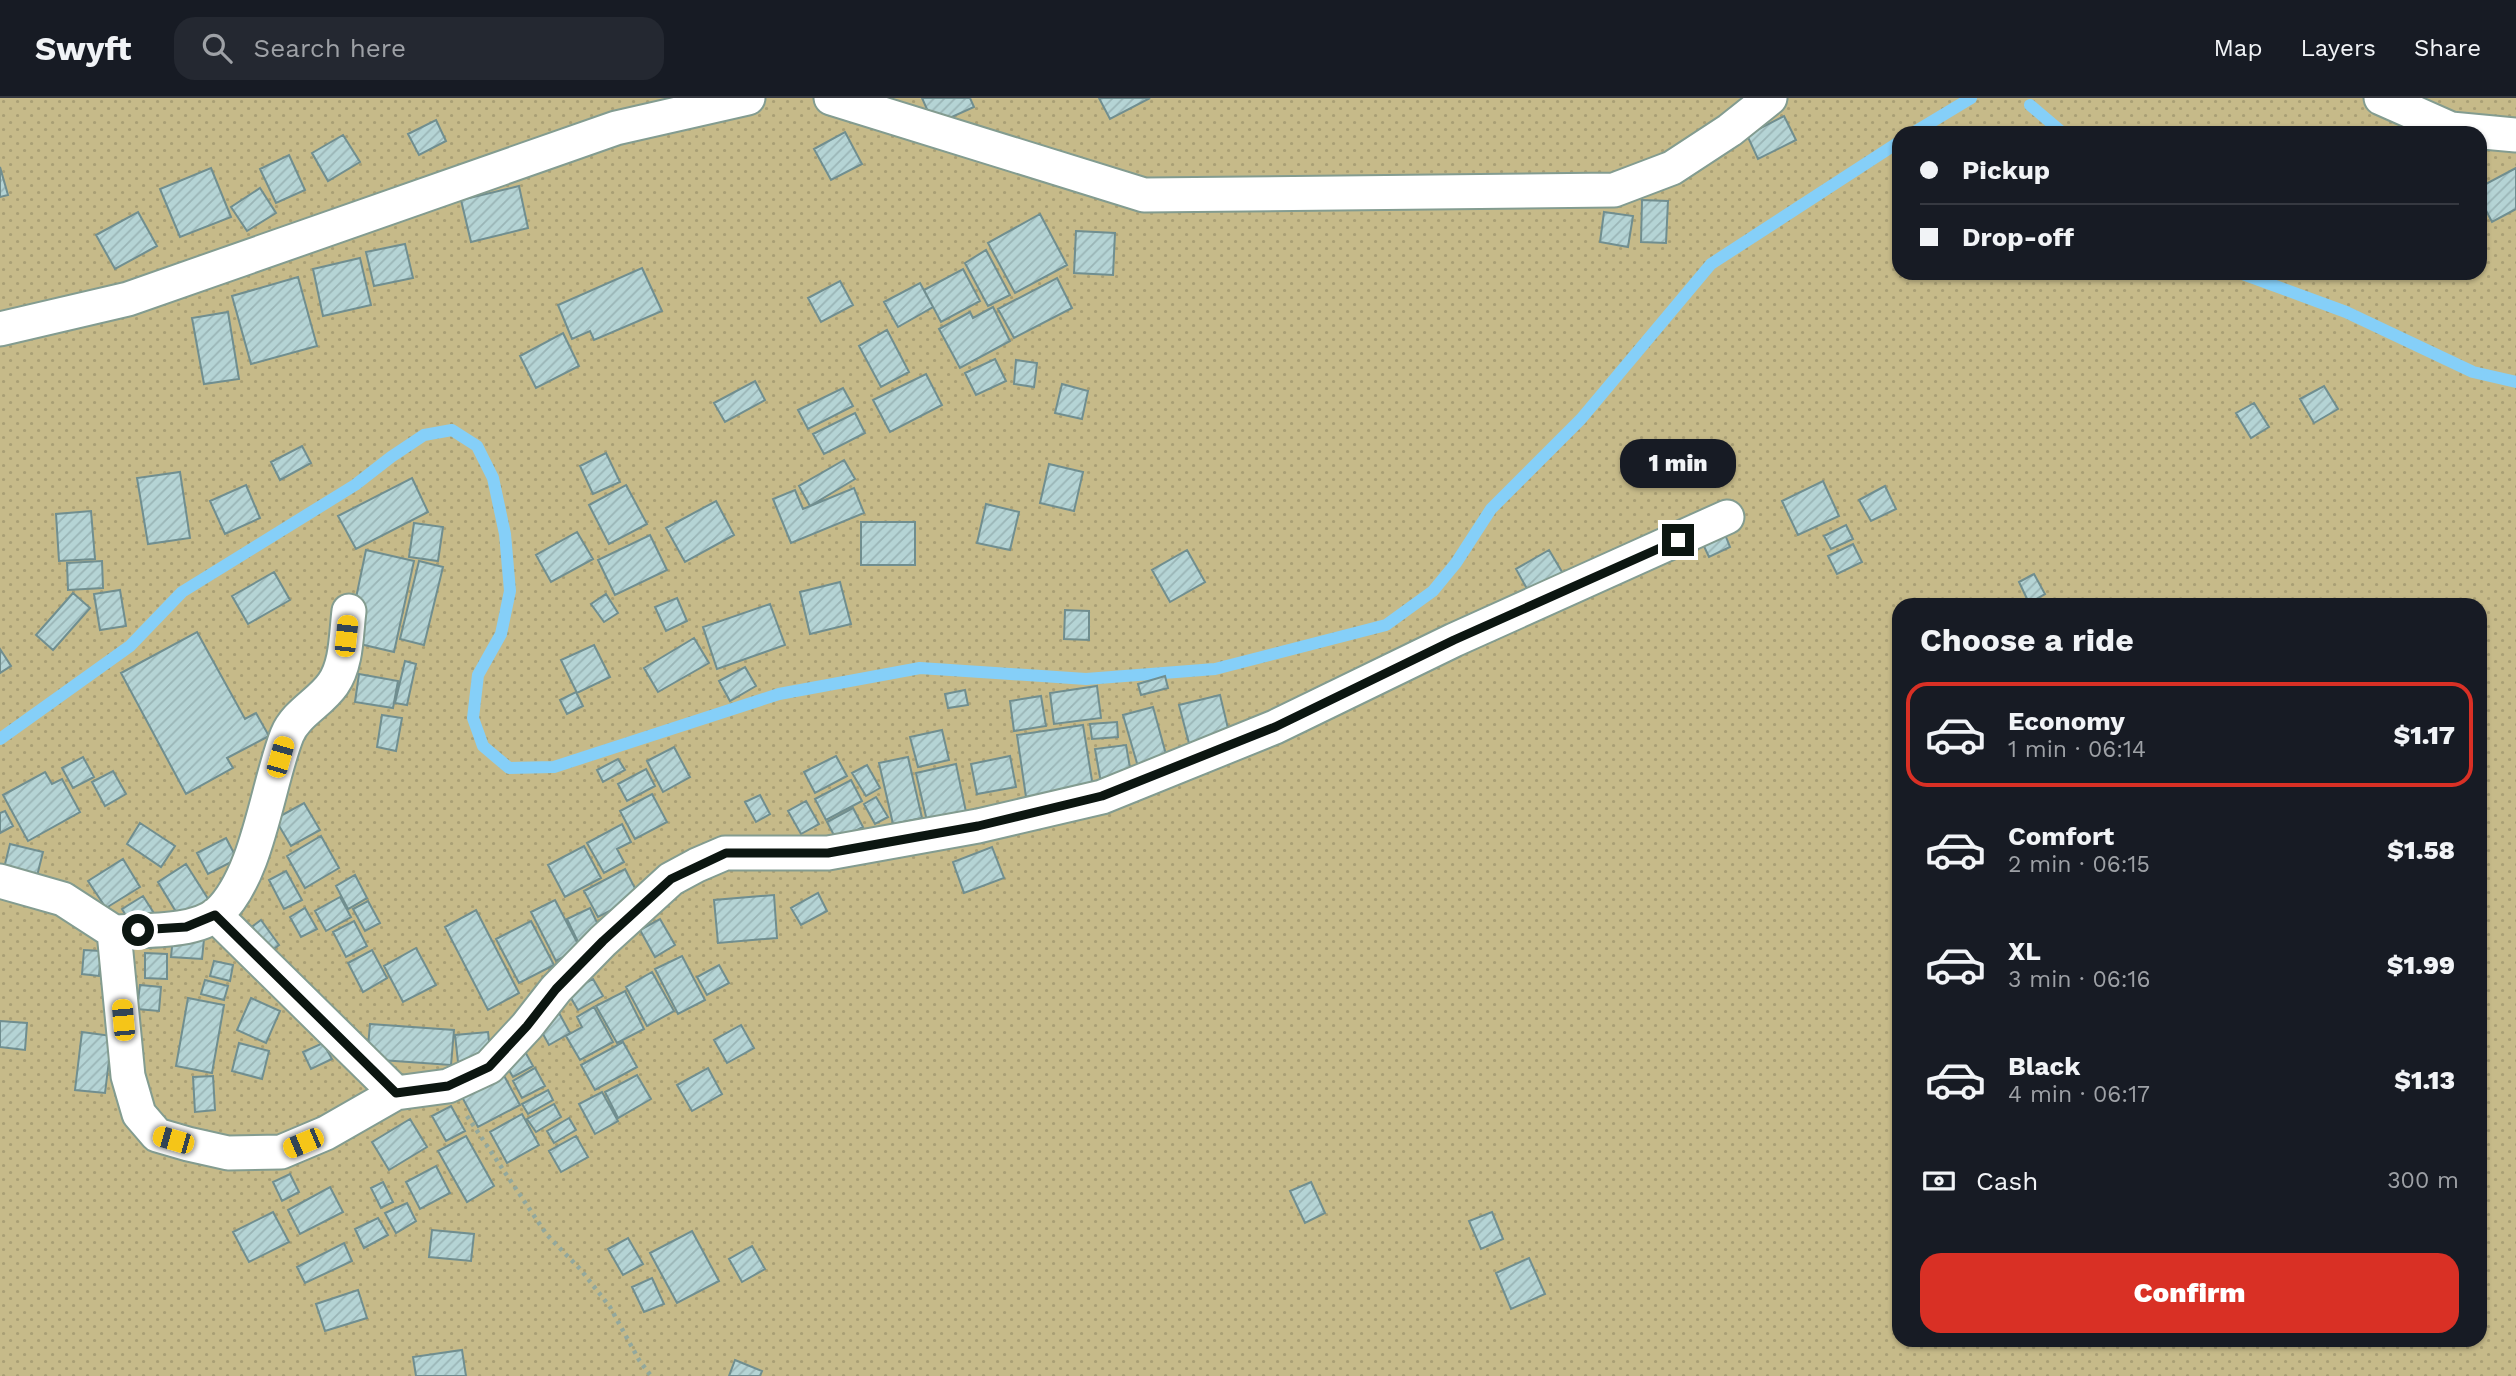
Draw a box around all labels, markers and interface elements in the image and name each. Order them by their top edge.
search box [174,17,664,80]
text: Swyft [35,29,132,68]
icon: search [198,29,236,67]
text: Search here [254,33,406,63]
text: Map [2214,34,2262,62]
text: Layers [2300,34,2376,62]
text: Share [2414,34,2481,62]
text: Pickup [1962,155,2050,185]
text: Drop-off [1962,222,2074,252]
callout: 1 min [1620,438,1736,488]
text: 1 min [1648,450,1708,477]
route end [1662,524,1694,556]
car [334,614,359,658]
text: Choose a ride [1920,621,2134,659]
icon: car [1924,703,1987,766]
text: Economy [2008,706,2125,736]
text: $1.17 [2393,720,2455,750]
car [265,734,296,780]
text: 1 min · 06:14 [2008,736,2146,763]
icon: car [1924,818,1987,881]
text: Comfort [2008,821,2114,851]
text: $1.58 [2387,835,2455,865]
text: 2 min · 06:15 [2008,851,2150,878]
route start [122,914,154,946]
icon: car [1924,933,1987,996]
text: XL [2008,936,2041,966]
text: $1.99 [2387,950,2455,980]
text: 3 min · 06:16 [2008,966,2150,993]
car [111,998,136,1042]
icon: car [1924,1048,1987,1111]
text: Black [2008,1051,2080,1081]
text: $1.13 [2394,1065,2455,1095]
text: 4 min · 06:17 [2008,1081,2150,1108]
car [150,1124,197,1156]
car [280,1125,327,1161]
icon: cash [1920,1162,1958,1200]
text: Cash [1976,1166,2038,1196]
text: 300 m [2387,1167,2459,1194]
button: Confirm [1920,1253,2459,1333]

